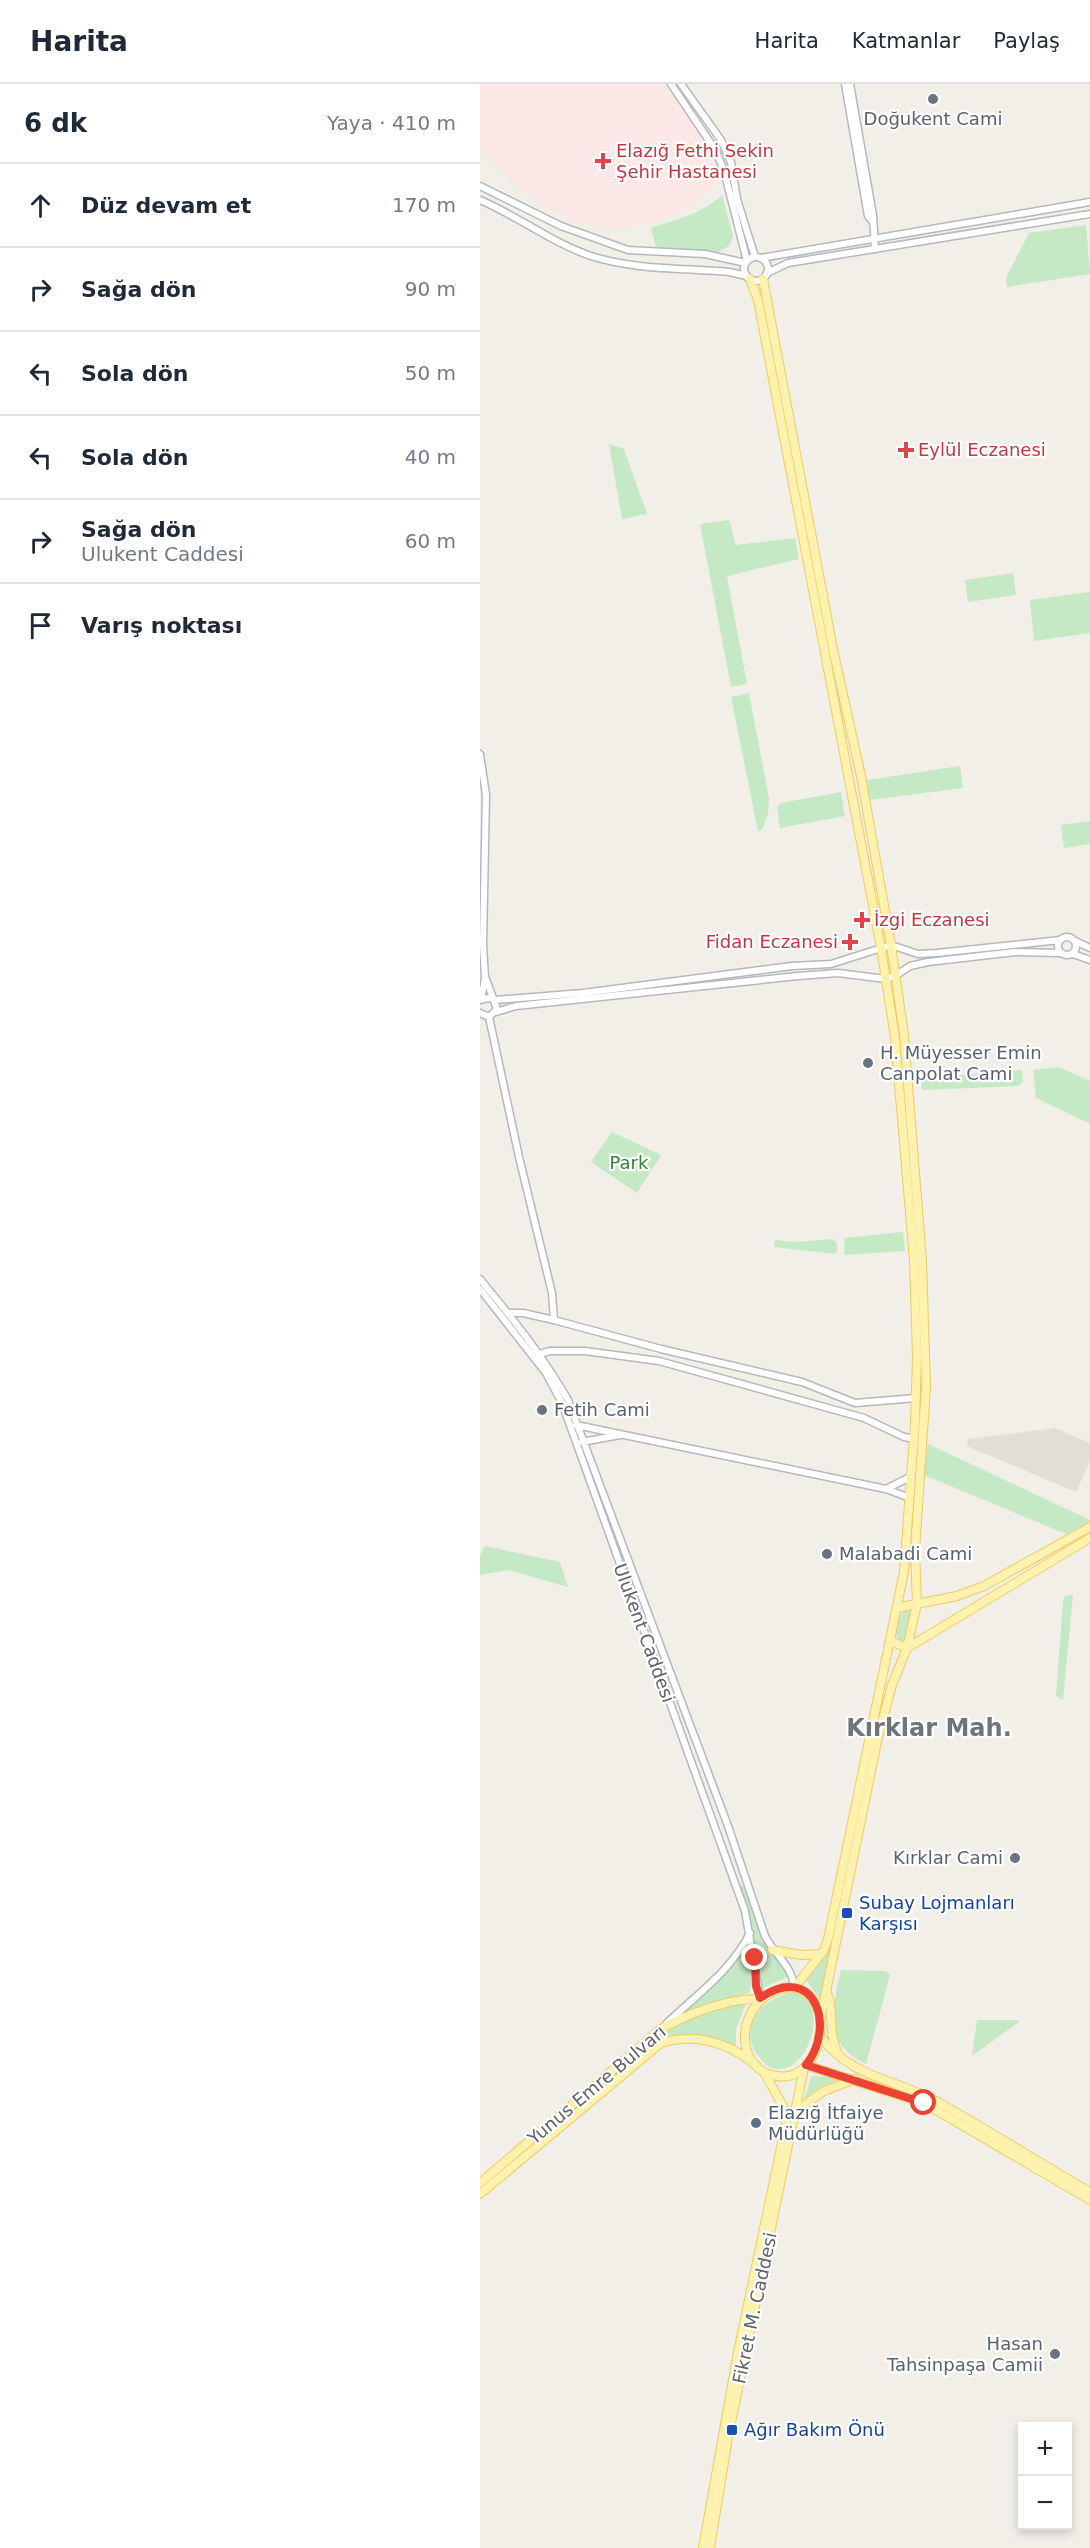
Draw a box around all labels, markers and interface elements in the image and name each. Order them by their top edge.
text: Harita [30,25,128,58]
text: Harita [755,29,819,53]
text: Katmanlar [852,29,960,53]
text: Paylaş [993,29,1060,53]
marker: Doğukent Cami [926,92,940,106]
text: 6 dk [24,108,87,138]
place label: Doğukent Cami [864,108,1002,129]
text: Yaya · 410 m [327,111,456,135]
place label: Elazığ Fethi Sekin Şehir Hastanesi [616,140,774,182]
marker: Elazığ Fethi Sekin Şehir Hastanesi [594,152,612,170]
icon: ahead [24,189,57,222]
text: Düz devam et [81,193,251,218]
text: 170 m [392,193,456,217]
icon: right [24,273,57,306]
text: Sağa dön [81,277,196,302]
text: 90 m [405,277,456,301]
icon: left [24,357,57,390]
text: Sola dön [81,361,189,386]
text: 50 m [405,361,456,385]
place label: Eylül Eczanesi [918,439,1046,460]
icon: left [24,441,57,474]
marker: Eylül Eczanesi [899,443,913,457]
text: Sola dön [81,445,189,470]
text: 40 m [405,445,456,469]
text: Sağa dön [81,517,196,542]
icon: right [24,525,57,558]
text: 60 m [405,529,456,553]
text: Ulukent Caddesi [81,542,244,566]
icon: arrive [24,609,57,642]
text: Varış noktası [81,613,242,638]
place label: İzgi Eczanesi [874,909,990,930]
marker: İzgi Eczanesi [855,913,869,927]
place label: Fidan Eczanesi [706,931,838,952]
marker: Fidan Eczanesi [843,935,857,949]
place label: H. Müyesser Emin Canpolat Cami [880,1042,1042,1084]
marker: H. Müyesser Emin Canpolat Cami [861,1056,875,1070]
park label: Park [610,1152,649,1173]
place label: Fetih Cami [554,1399,650,1420]
marker: Fetih Cami [535,1403,549,1417]
place label: Malabadi Cami [839,1543,972,1564]
marker: Malabadi Cami [820,1547,834,1561]
street label: Ulukent Caddesi [610,1560,679,1705]
district label: Kırklar Mah. [846,1714,1012,1742]
place label: Kırklar Cami [893,1847,1003,1868]
marker: Kırklar Cami [1008,1851,1022,1865]
place label: Subay Lojmanları Karşısı [859,1892,1015,1934]
marker: Subay Lojmanları Karşısı [840,1906,854,1920]
route end [741,1944,767,1970]
street label: Yunus Emre Bulvarı [523,2021,670,2149]
route start [910,2089,936,2115]
place label: Elazığ İtfaiye Müdürlüğü [768,2102,883,2144]
marker: Elazığ İtfaiye Müdürlüğü [749,2116,763,2130]
street label: Fikret M. Caddesi [728,2230,781,2386]
place label: Hasan Tahsinpaşa Camii [886,2333,1043,2375]
marker: Hasan Tahsinpaşa Camii [1048,2347,1062,2361]
place label: Ağır Bakım Önü [744,2419,885,2440]
map controls [1018,2422,1072,2530]
button: + [1018,2422,1072,2476]
marker: Ağır Bakım Önü [725,2423,739,2437]
button: − [1018,2476,1072,2530]

